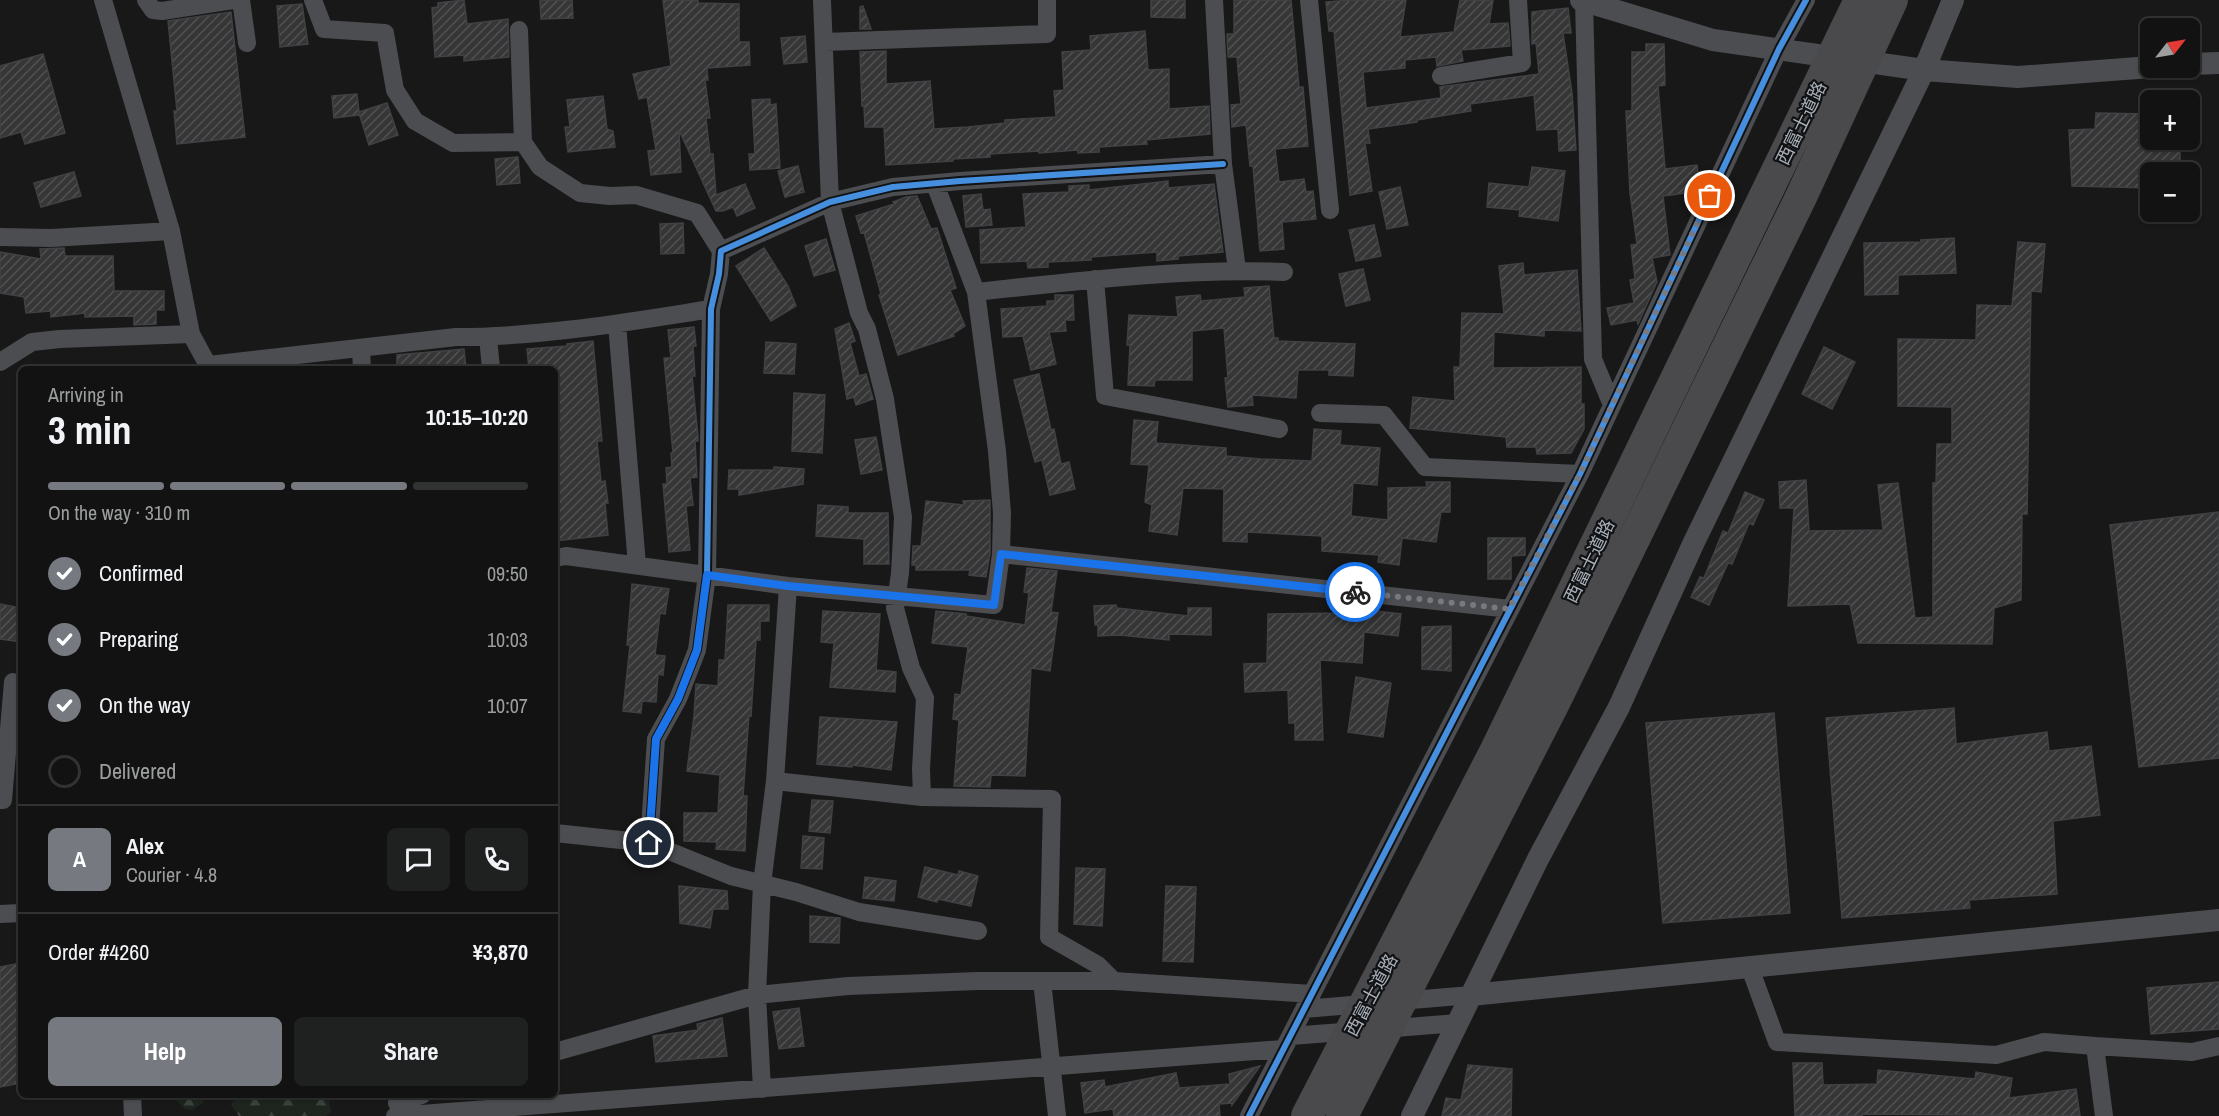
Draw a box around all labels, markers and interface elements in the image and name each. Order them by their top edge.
north arrow [2140,18,2200,78]
map controls [2140,18,2200,222]
street label: 西富士道路 [1770,77,1832,169]
button: + [2140,90,2200,150]
button: − [2140,162,2200,222]
pin [1684,170,1735,221]
icon: bag [1693,179,1726,212]
text: Arriving in [48,381,124,408]
text: 10:15–10:20 [426,402,528,432]
text: 3 min [48,404,132,456]
text: On the way · 310 m [48,499,190,526]
street label: 西富士道路 [1558,515,1620,607]
icon: check [48,557,81,590]
text: Confirmed [99,558,183,588]
text: 09:50 [487,560,528,587]
courier [1325,562,1385,622]
icon: bike [1339,576,1372,609]
icon: check [48,623,81,656]
text: Preparing [99,624,178,654]
text: 10:03 [487,626,528,653]
icon: check [48,689,81,722]
text: On the way [99,690,190,720]
text: 10:07 [487,692,528,719]
text: Delivered [99,756,176,786]
pin [623,817,674,868]
icon: home [632,826,665,859]
button: chat [387,828,450,891]
button: phone [465,828,528,891]
text: Alex [126,831,164,861]
text: A [73,844,86,874]
text: Courier · 4.8 [126,861,217,888]
text: Order #4260 [48,937,149,967]
text: ¥3,870 [473,937,528,967]
street label: 西富士道路 [1339,949,1403,1041]
button: Help [48,1017,282,1086]
button: Share [294,1017,528,1086]

